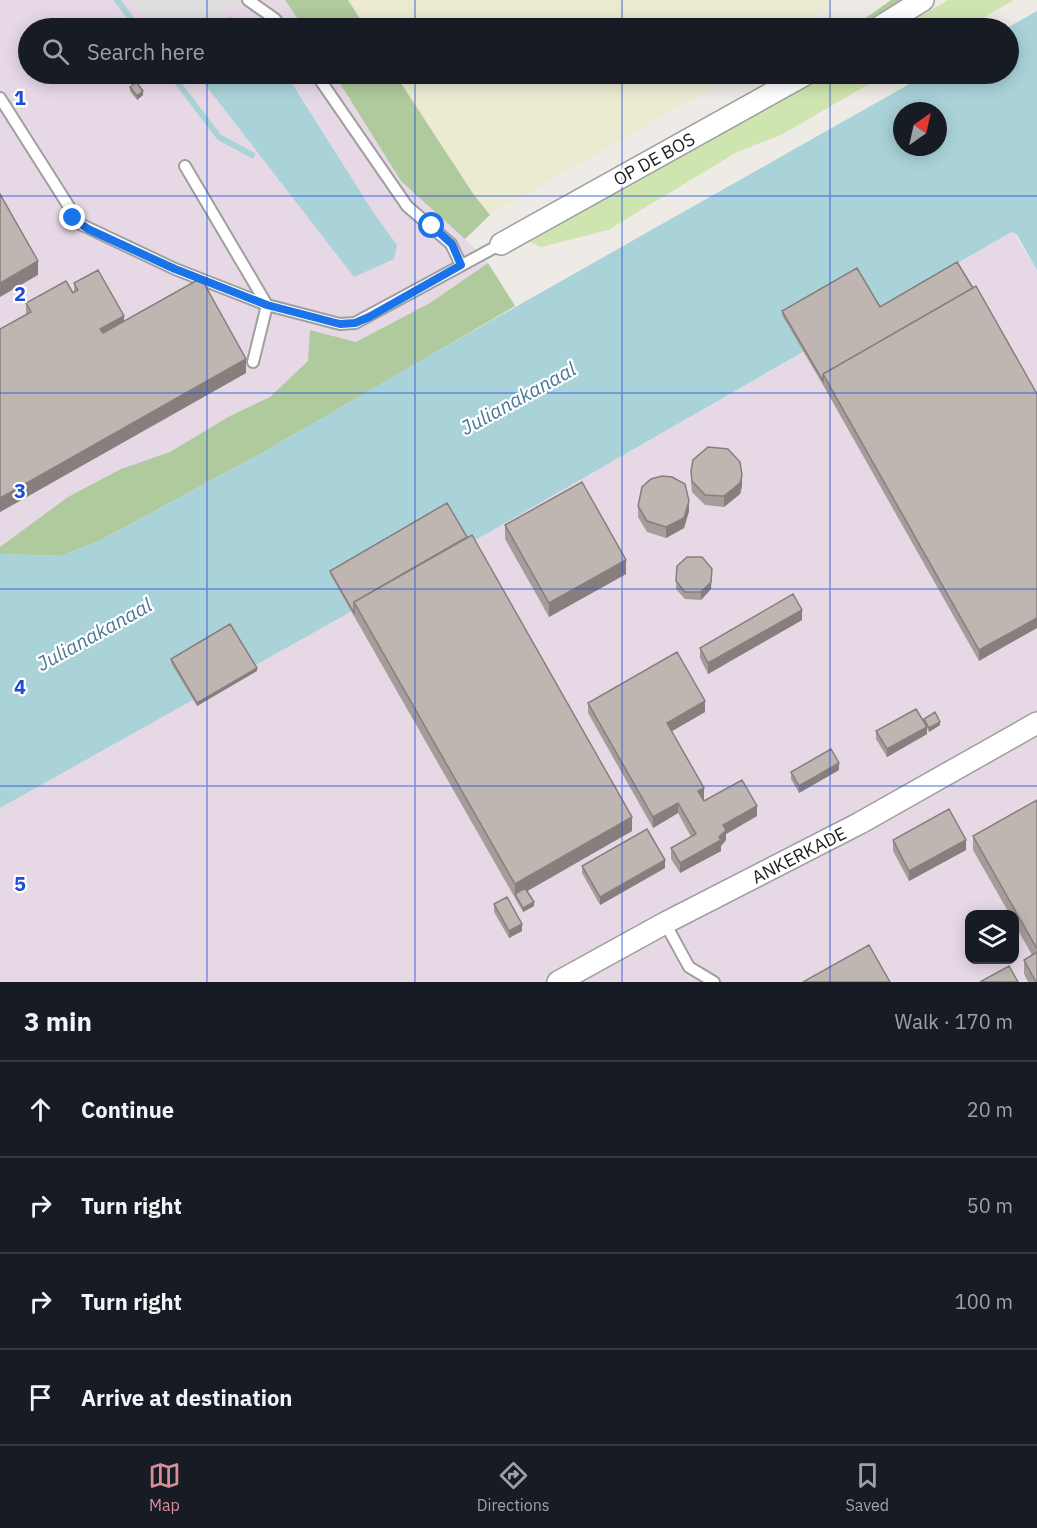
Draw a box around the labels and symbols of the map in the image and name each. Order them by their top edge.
text: 1 [14,84,26,111]
north arrow [893,102,947,156]
street label: OP DE BOS [609,127,699,191]
route end [59,204,85,230]
route start [418,212,444,238]
text: 2 [14,280,26,307]
water label: Julianakanaal [456,355,581,441]
text: 3 [14,477,26,504]
water label: Julianakanaal [32,591,157,677]
text: 4 [14,673,26,700]
street label: ANKERKADE [748,821,850,889]
text: 5 [14,870,26,897]

